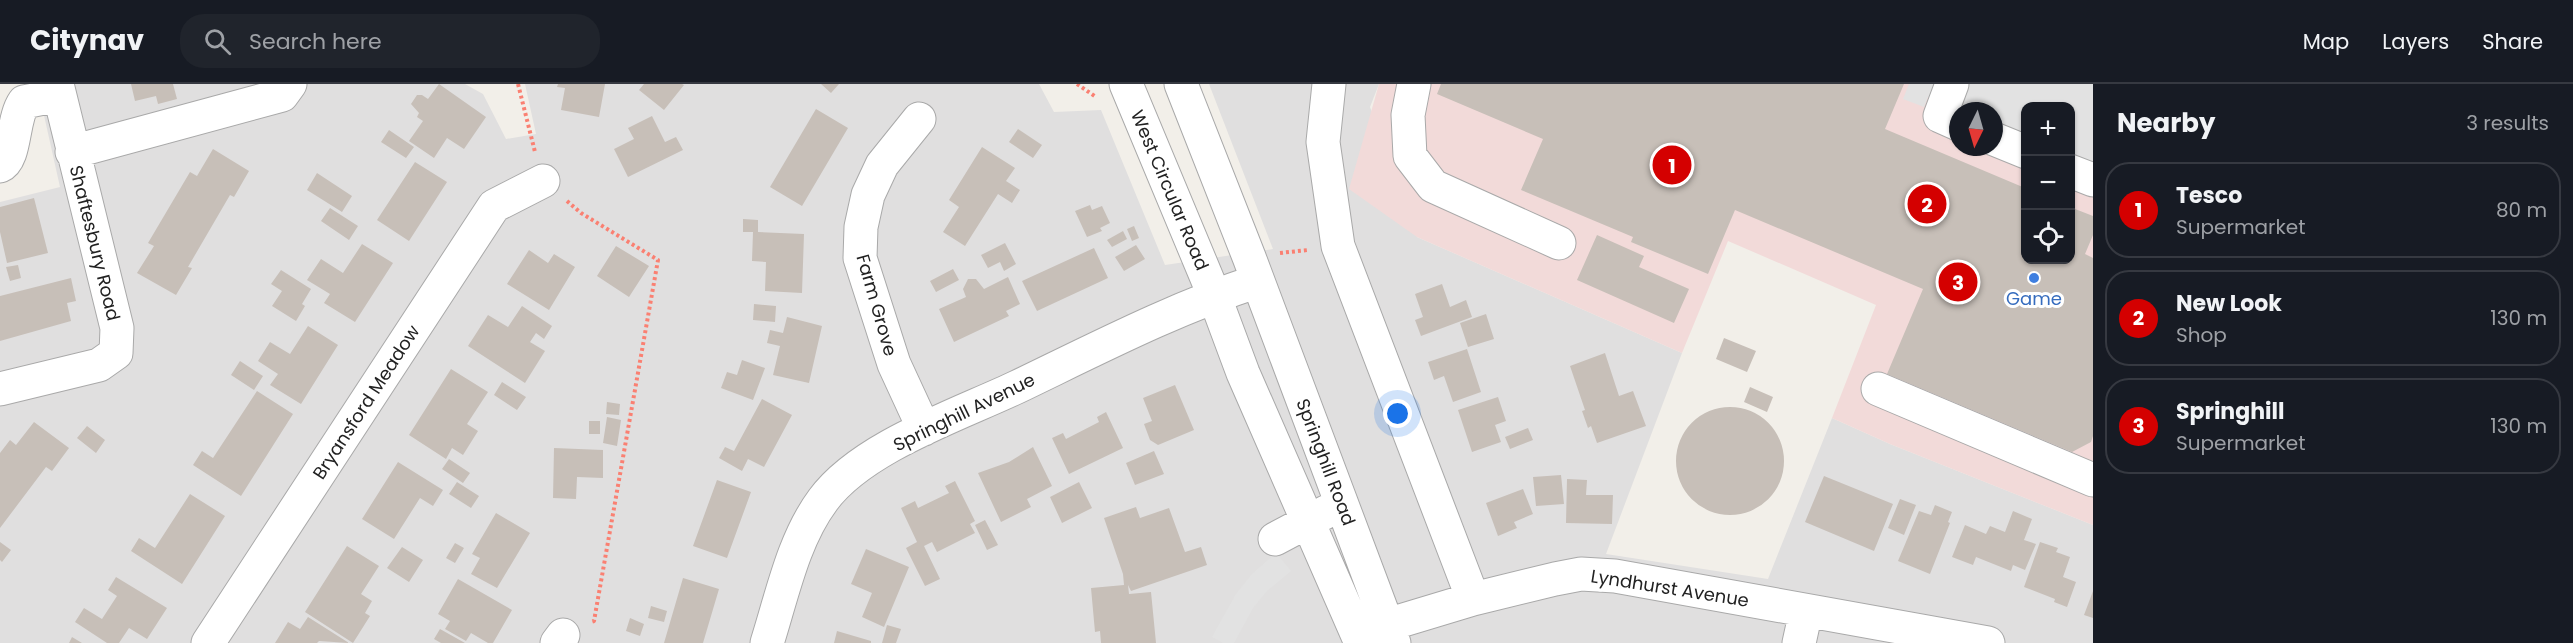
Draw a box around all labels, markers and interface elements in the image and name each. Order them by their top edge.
search box [180,14,600,68]
text: Citynav [30,21,144,60]
icon: search [201,25,234,58]
text: Search here [249,26,382,57]
text: Map [2303,27,2349,56]
text: Layers [2382,27,2449,56]
text: Share [2482,27,2543,56]
north arrow [1949,102,2003,156]
map controls [2021,102,2075,264]
button: + [2021,102,2075,156]
text: Nearby [2117,105,2215,141]
street label: West Circular Road [1125,106,1215,274]
text: 3 results [2466,109,2549,137]
pin: 1 [1652,142,1692,188]
button: − [2021,156,2075,210]
street label: Shaftesbury Road [64,163,126,323]
text: Tesco [2176,180,2242,211]
pin: 2 [1908,182,1946,226]
text: 1 [2135,196,2142,224]
text: 80 m [2496,196,2547,224]
button: locate [2021,210,2075,264]
text: Supermarket [2176,213,2305,241]
street label: Farm Grove [851,251,903,359]
pin: 3 [1938,260,1978,304]
marker: Game [2027,271,2041,285]
place label: Game [2006,286,2062,311]
text: New Look [2176,288,2282,319]
text: 2 [2133,304,2144,332]
text: 130 m [2490,304,2547,332]
street label: Bryansford Meadow [307,320,425,484]
text: Shop [2176,321,2227,349]
street label: Springhill Avenue [889,367,1039,457]
street label: Springhill Road [1290,395,1362,529]
text: Springhill [2176,396,2284,427]
your location [1383,399,1412,428]
text: 3 [2132,412,2145,440]
text: 130 m [2490,412,2547,440]
text: Supermarket [2176,429,2305,457]
street label: Lyndhurst Avenue [1589,563,1751,613]

